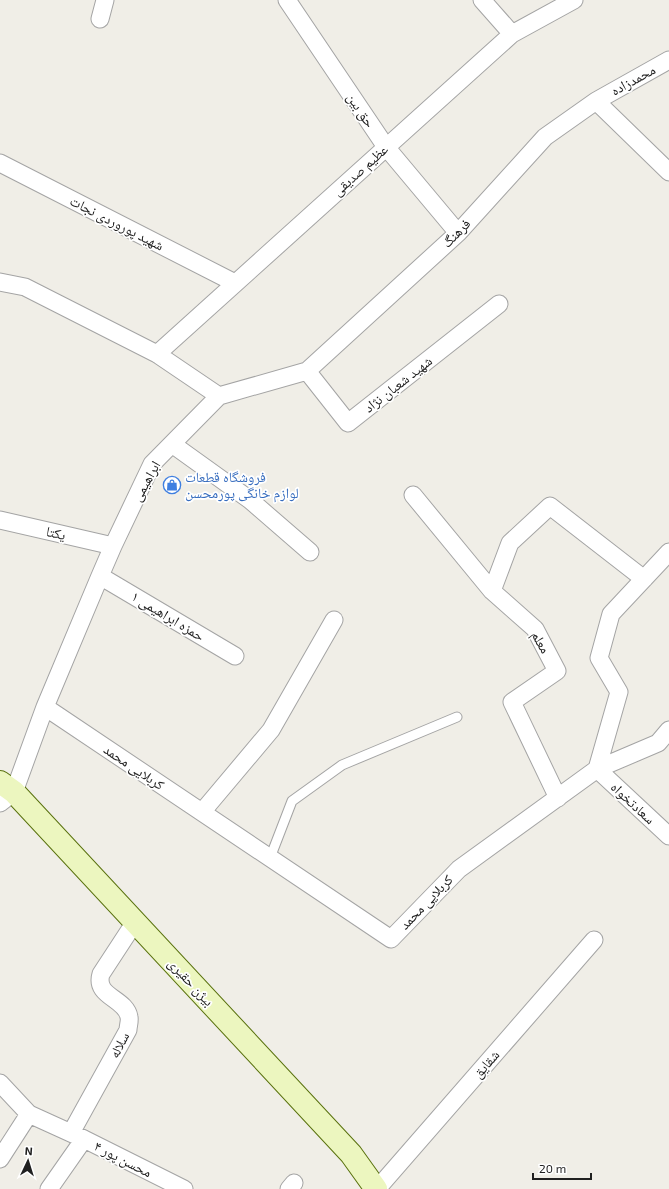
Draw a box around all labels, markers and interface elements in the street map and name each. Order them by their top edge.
street label: محمدزاده [607,60,659,100]
street label: حق بین [342,89,379,131]
street label: عظیم صدیقی [328,140,392,200]
street label: شهید پوروردی نجات [67,192,167,255]
street label: فرهنگ [438,215,474,251]
street label: شهید شعبان نژاد [360,352,436,416]
street label: ابراهیمی [128,458,164,504]
place label: فروشگاه قطعات لوازم خانگی پورمحسن [185,468,299,503]
shop icon: فروشگاه قطعات لوازم خانگی پورمحسن [162,475,182,495]
street label: یکتا [44,522,68,543]
street label: حمزه ابراهیمی ۱ [128,587,208,645]
street label: معلم [527,628,555,657]
street label: کربلایی محمد [100,740,168,794]
street label: سعادتخواه [607,778,659,828]
street label: کربلایی محمد [395,871,457,933]
street label: بیژن حقیری [164,954,218,1010]
street label: سلاله [105,1029,132,1061]
street label: شقایق [469,1046,504,1083]
street label: محسن پور ۴ [91,1137,155,1181]
north arrow [8,1141,48,1181]
text: N [24,1144,33,1157]
scale bar [533,1155,591,1181]
text: 20 m [539,1161,566,1175]

